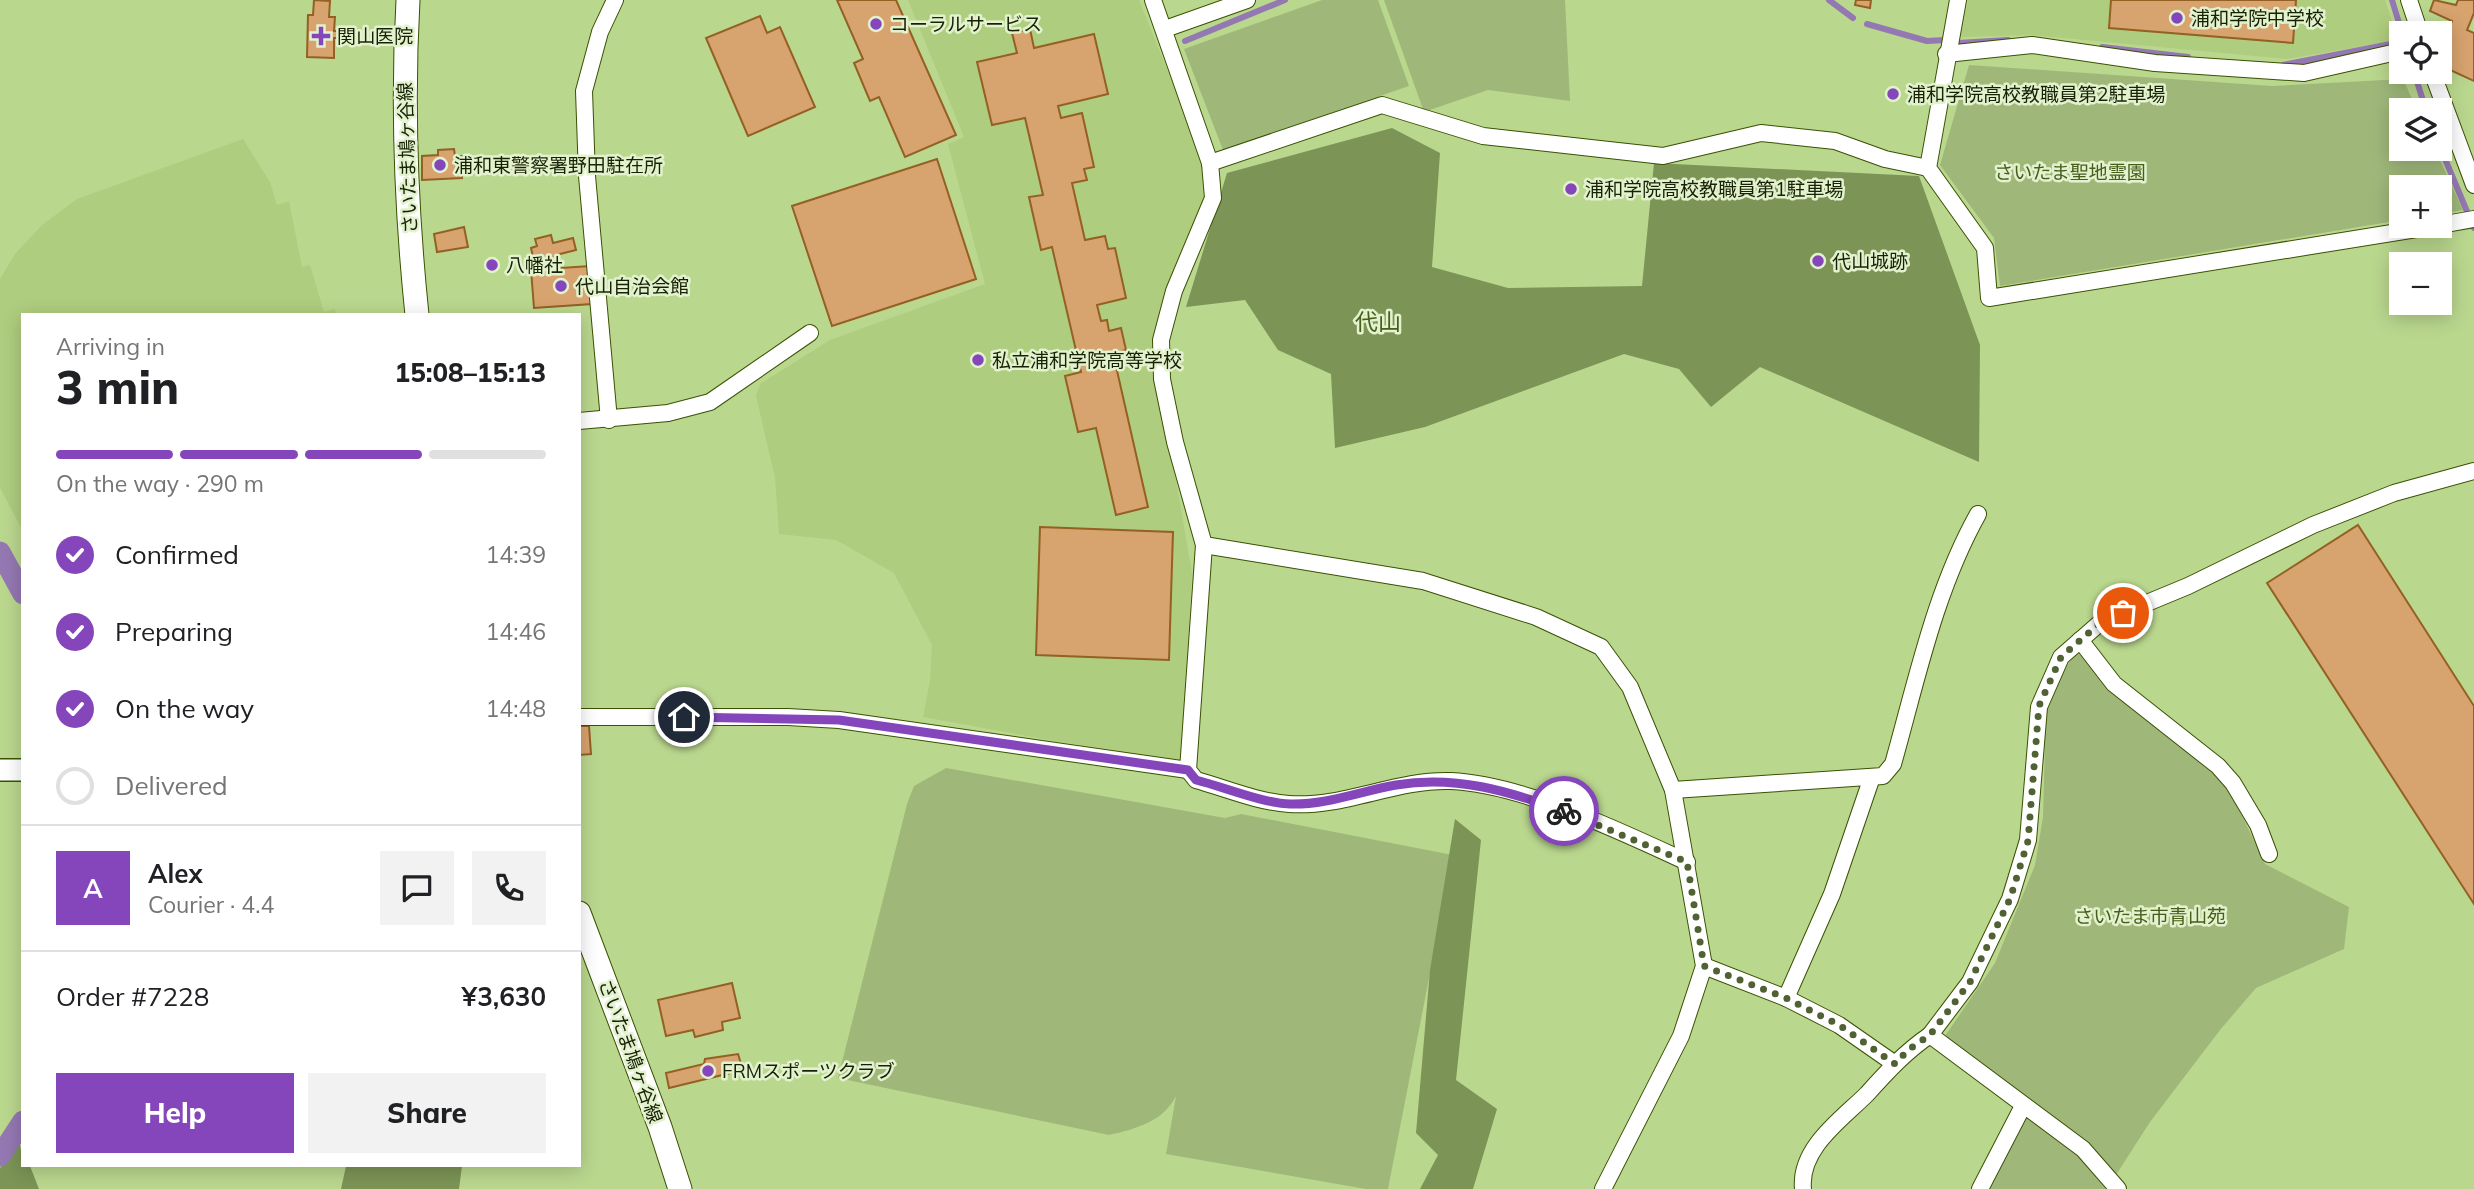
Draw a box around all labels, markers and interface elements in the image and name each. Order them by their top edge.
place label: 浦和学院中学校 [2191,6,2324,30]
marker: 浦和学院中学校 [2169,10,2185,26]
place label: コーラルサービス [890,12,1042,36]
marker: コーラルサービス [868,16,884,32]
map controls [2389,21,2452,315]
button: locate [2389,21,2452,84]
place label: 関山医院 [337,24,413,48]
marker: 関山医院 [311,26,331,46]
street label: さいたま鳩ヶ谷線 [392,82,422,234]
place label: 浦和学院高校教職員第2駐車場 [1907,82,2165,106]
marker: 浦和学院高校教職員第2駐車場 [1885,86,1901,102]
button: layers [2389,98,2452,161]
place label: 浦和東警察署野田駐在所 [454,153,663,177]
marker: 浦和東警察署野田駐在所 [432,157,448,173]
park label: さいたま聖地霊園 [1994,160,2146,184]
button: + [2389,175,2452,238]
place label: 浦和学院高校教職員第1駐車場 [1585,177,1843,201]
marker: 浦和学院高校教職員第1駐車場 [1563,181,1579,197]
place label: 代山城跡 [1832,249,1908,273]
button: − [2389,252,2452,315]
place label: 八幡社 [506,253,563,277]
marker: 代山城跡 [1810,253,1826,269]
marker: 八幡社 [484,257,500,273]
place label: 代山自治会館 [575,274,689,298]
marker: 代山自治会館 [553,278,569,294]
district label: 代山 [1355,307,1401,336]
text: Arriving in [56,332,165,361]
place label: 私立浦和学院高等学校 [992,348,1182,372]
marker: 私立浦和学院高等学校 [970,352,986,368]
text: 15:08–15:13 [395,356,546,389]
text: 3 min [56,358,179,416]
text: On the way · 290 m [56,469,264,498]
icon: check [56,536,94,574]
text: Confirmed [115,538,239,571]
text: 14:39 [486,540,546,569]
pin [2093,583,2153,643]
icon: bag [2104,594,2142,632]
icon: check [56,613,94,651]
text: Preparing [115,615,233,648]
text: 14:46 [486,617,546,646]
pin [654,687,714,747]
icon: check [56,690,94,728]
text: On the way [115,692,254,725]
text: 14:48 [486,694,546,723]
icon: home [665,698,703,736]
text: Delivered [115,769,228,802]
courier [1529,776,1599,846]
icon: bike [1545,792,1583,830]
button: chat [380,851,454,925]
button: phone [472,851,546,925]
text: Alex [148,857,203,890]
text: A [83,872,103,905]
text: Courier · 4.4 [148,890,274,919]
park label: さいたま市青山苑 [2074,904,2226,928]
street label: さいたま鳩ヶ谷線 [594,976,668,1126]
text: Order #7228 [56,980,209,1013]
text: ¥3,630 [462,980,546,1013]
place label: FRMスポーツクラブ [722,1059,895,1083]
marker: FRMスポーツクラブ [700,1063,716,1079]
button: Help [56,1073,294,1153]
button: Share [308,1073,546,1153]

